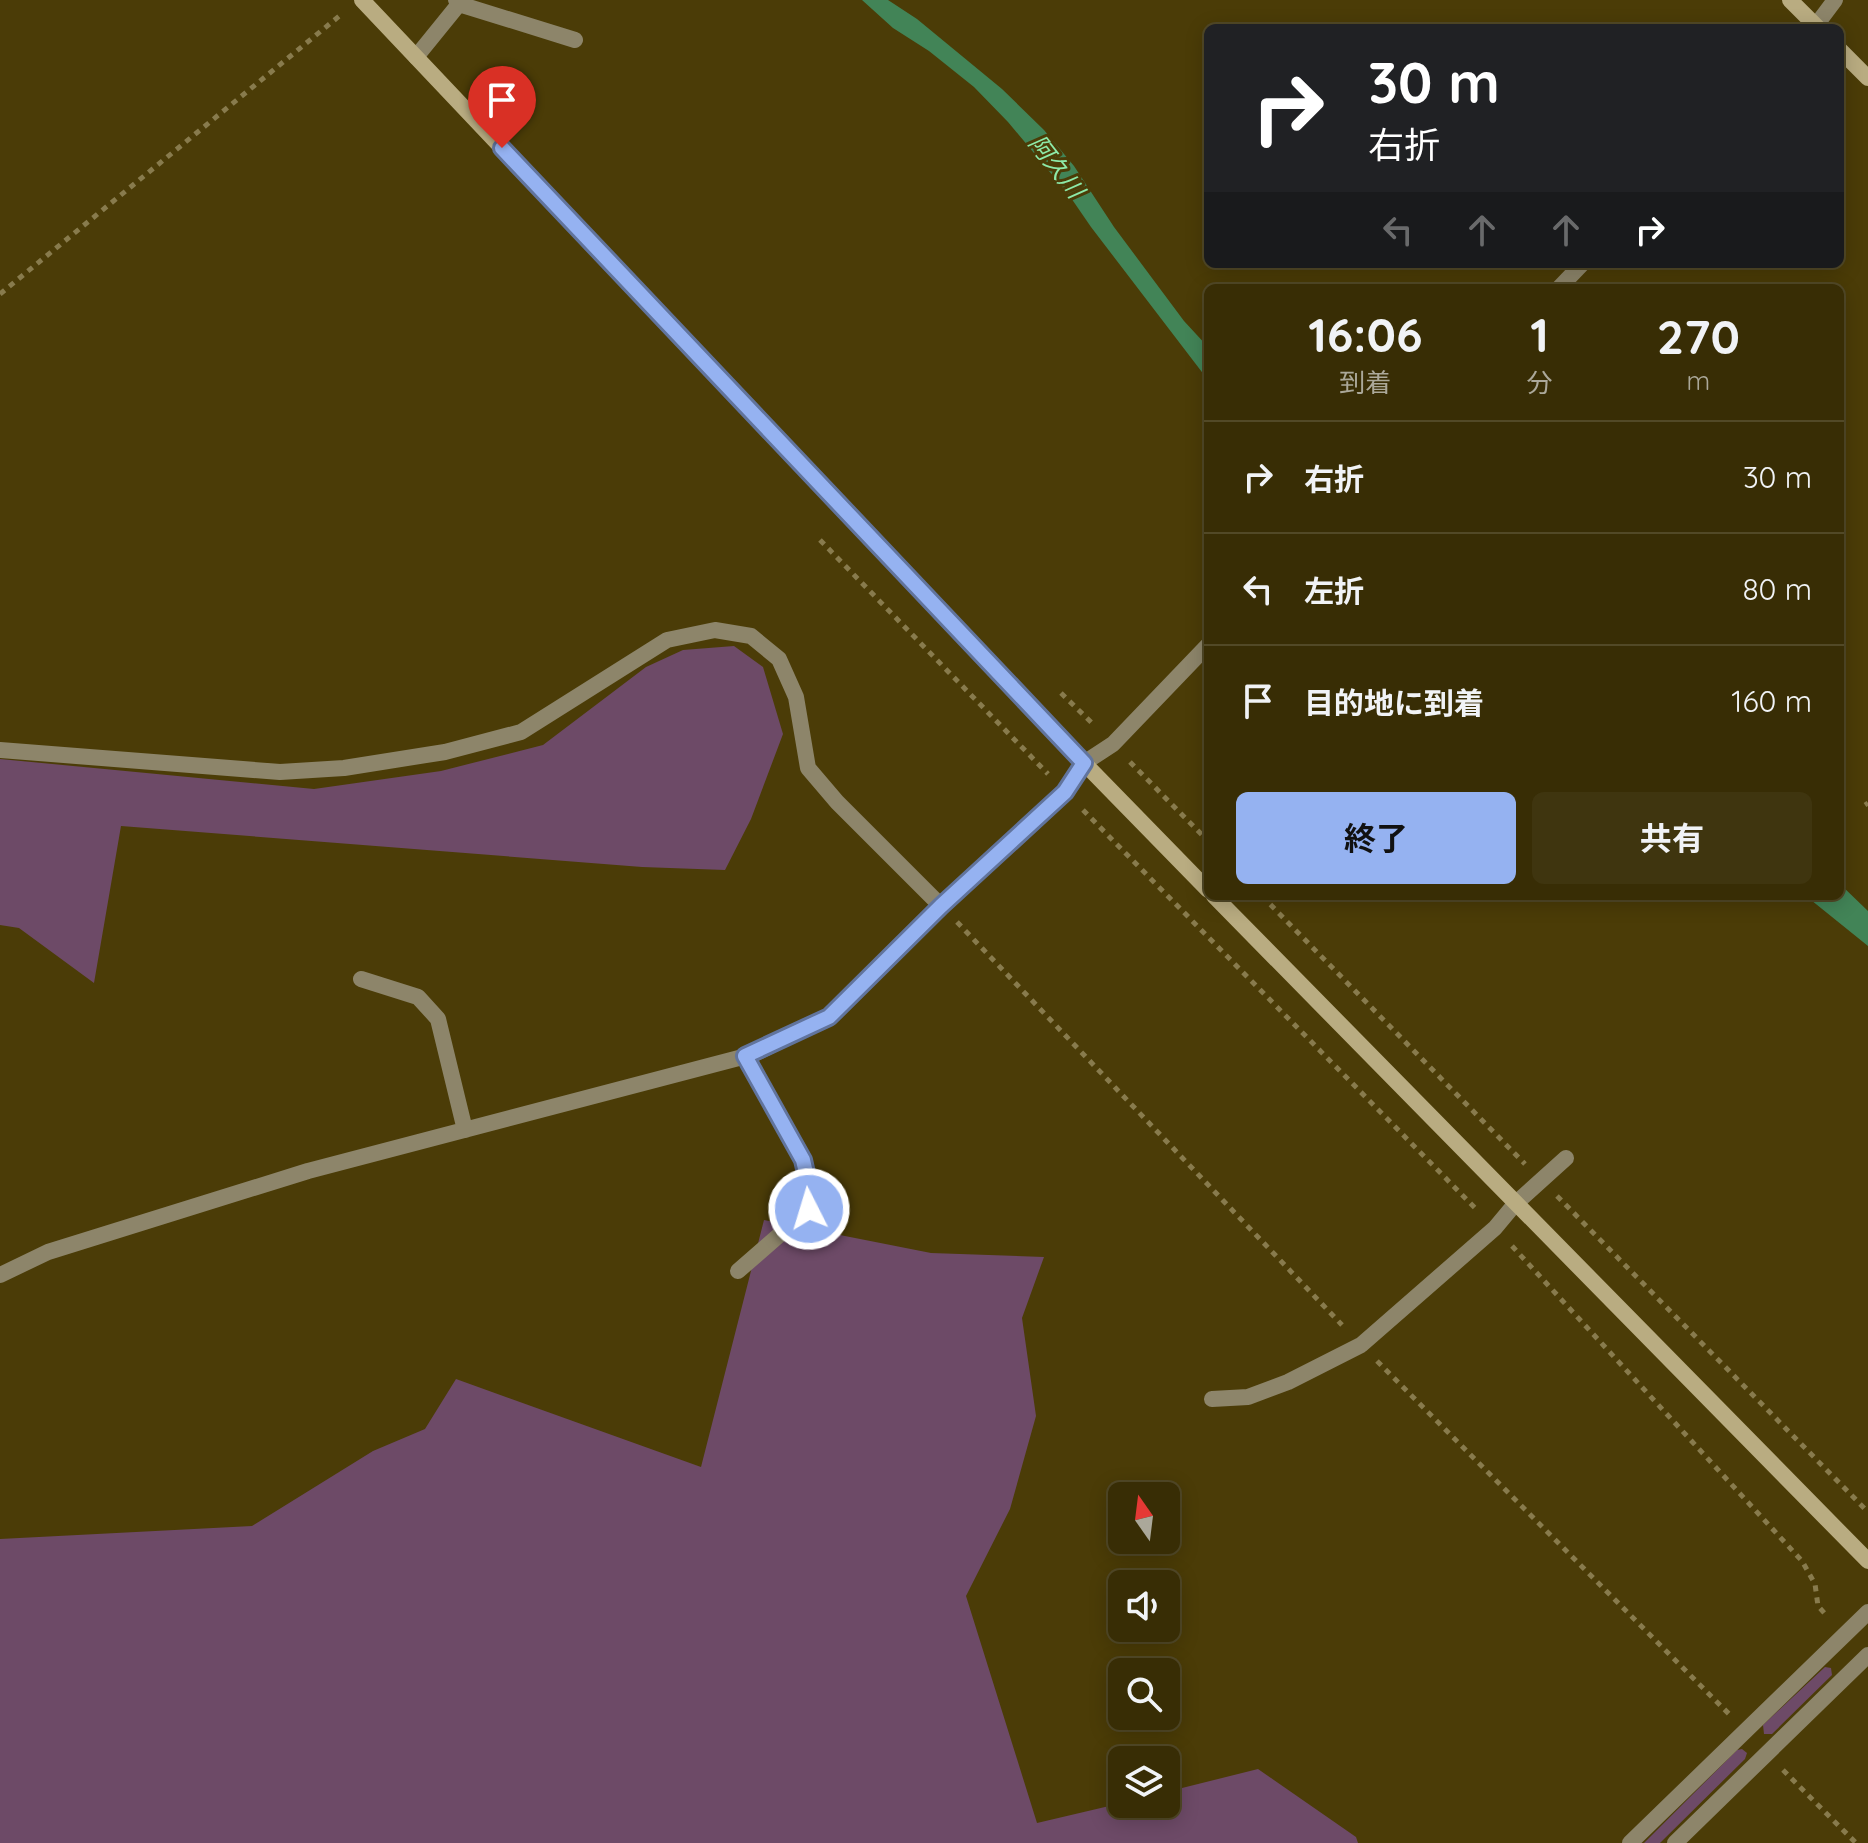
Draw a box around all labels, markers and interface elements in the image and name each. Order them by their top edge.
text: 30 m [1368,47,1500,117]
icon: right [1236,56,1340,160]
pin [468,66,536,148]
icon: arrive [480,78,524,122]
text: 右折 [1368,122,1440,167]
water label: 阿久川 [1023,128,1093,206]
icon: left [1376,208,1420,252]
icon: ahead [1460,208,1504,252]
icon: ahead [1544,208,1588,252]
icon: right [1628,208,1672,252]
text: 16:06 [1308,304,1422,364]
text: 1 [1530,304,1549,364]
text: 270 [1657,306,1740,366]
text: m [1686,364,1710,397]
text: 到着 [1339,366,1391,399]
text: 分 [1527,366,1553,399]
icon: right [1236,455,1280,499]
text: 30 m [1743,458,1812,496]
text: 右折 [1304,460,1364,498]
icon: left [1236,567,1280,611]
text: 80 m [1742,570,1812,608]
text: 左折 [1304,572,1364,610]
icon: arrive [1236,679,1280,723]
text: 160 m [1731,682,1812,720]
text: 目的地に到着 [1304,684,1484,722]
button: 終了 [1236,792,1516,884]
button: 共有 [1532,792,1812,884]
position arrow [767,1167,851,1251]
north arrow [1108,1482,1180,1554]
map controls [1108,1482,1180,1818]
button: sound [1108,1570,1180,1642]
button: search [1108,1658,1180,1730]
button: layers [1108,1746,1180,1818]

